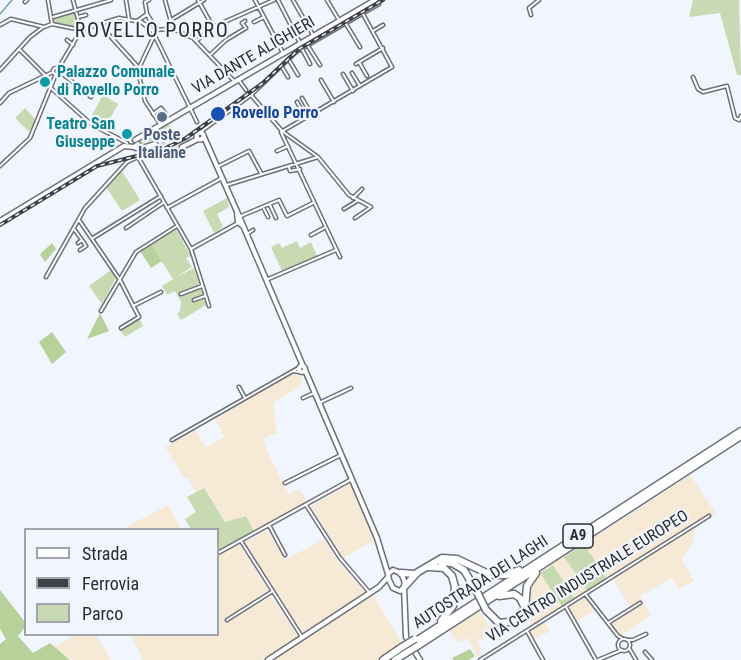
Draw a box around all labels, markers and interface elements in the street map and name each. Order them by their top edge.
street label: VIA DANTE ALIGHIERI [189,13,319,99]
district label: ROVELLO PORRO [75,20,229,44]
place label: Palazzo Comunale di Rovello Porro [57,63,175,101]
marker: Palazzo Comunale di Rovello Porro [38,75,52,89]
place label: Rovello Porro [232,104,318,124]
marker: Rovello Porro [209,105,227,123]
marker: Poste Italiane [155,110,169,124]
place label: Teatro San Giuseppe [46,115,115,153]
place label: Poste Italiane [138,126,186,164]
marker: Teatro San Giuseppe [120,127,134,141]
street label: VIA CENTRO INDUSTRIALE EUROPEO [484,507,692,647]
road number: A9 [563,524,593,548]
legend [24,528,219,636]
street label: AUTOSTRADA DEI LAGHI [410,532,552,634]
text: Strada [82,543,128,564]
text: Ferrovia [82,573,139,594]
text: Parco [82,603,123,624]

